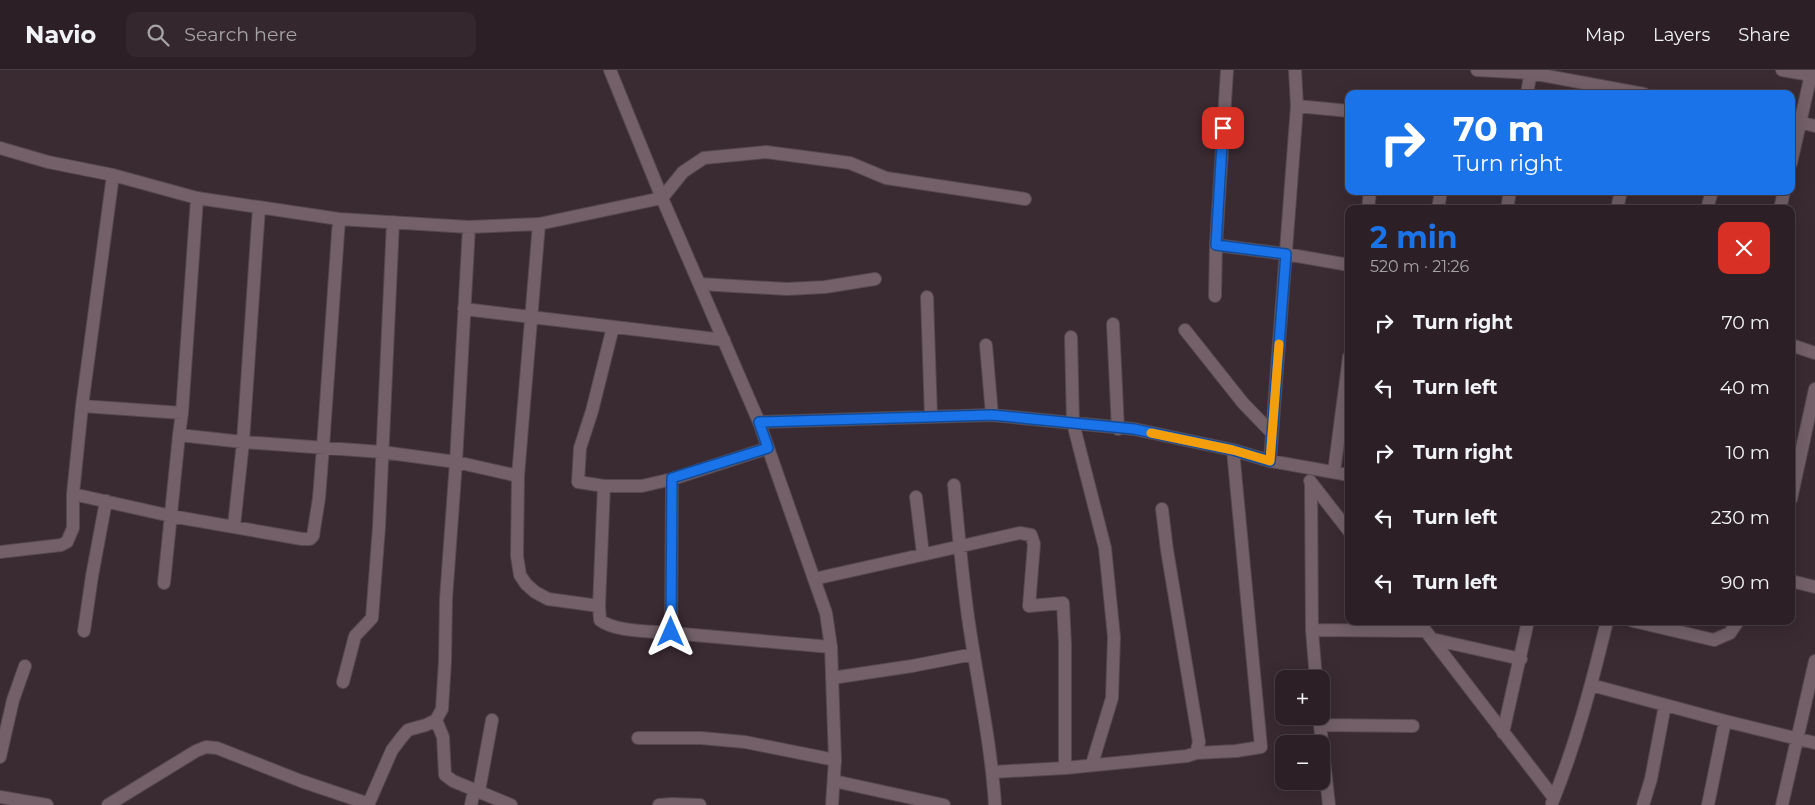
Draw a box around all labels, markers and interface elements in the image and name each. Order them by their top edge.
search box [126,12,476,57]
text: Navio [25,20,96,49]
icon: search [144,21,172,49]
text: Search here [184,23,297,46]
text: Map [1585,24,1625,46]
text: Layers [1653,24,1710,46]
text: Share [1738,24,1790,46]
pin [1202,107,1244,149]
text: 70 m [1453,107,1544,150]
icon: right [1370,110,1435,175]
icon: arrive [1209,114,1237,142]
text: Turn right [1453,150,1563,177]
text: 2 min [1370,219,1457,256]
button: close [1718,222,1770,274]
text: 520 m · 21:26 [1370,257,1469,276]
icon: right [1370,309,1398,337]
text: Turn right [1413,311,1513,334]
text: 70 m [1721,311,1770,334]
icon: left [1370,374,1398,402]
text: Turn left [1413,376,1498,399]
text: 40 m [1720,376,1770,399]
icon: right [1370,439,1398,467]
text: Turn right [1413,441,1513,464]
text: 10 m [1725,441,1770,464]
icon: left [1370,504,1398,532]
text: Turn left [1413,506,1498,529]
text: 230 m [1711,506,1770,529]
icon: left [1370,569,1398,597]
text: Turn left [1413,571,1498,594]
text: 90 m [1721,571,1770,594]
position arrow [644,605,696,657]
map controls [1275,670,1330,790]
button: + [1275,670,1330,725]
button: − [1275,735,1330,790]

